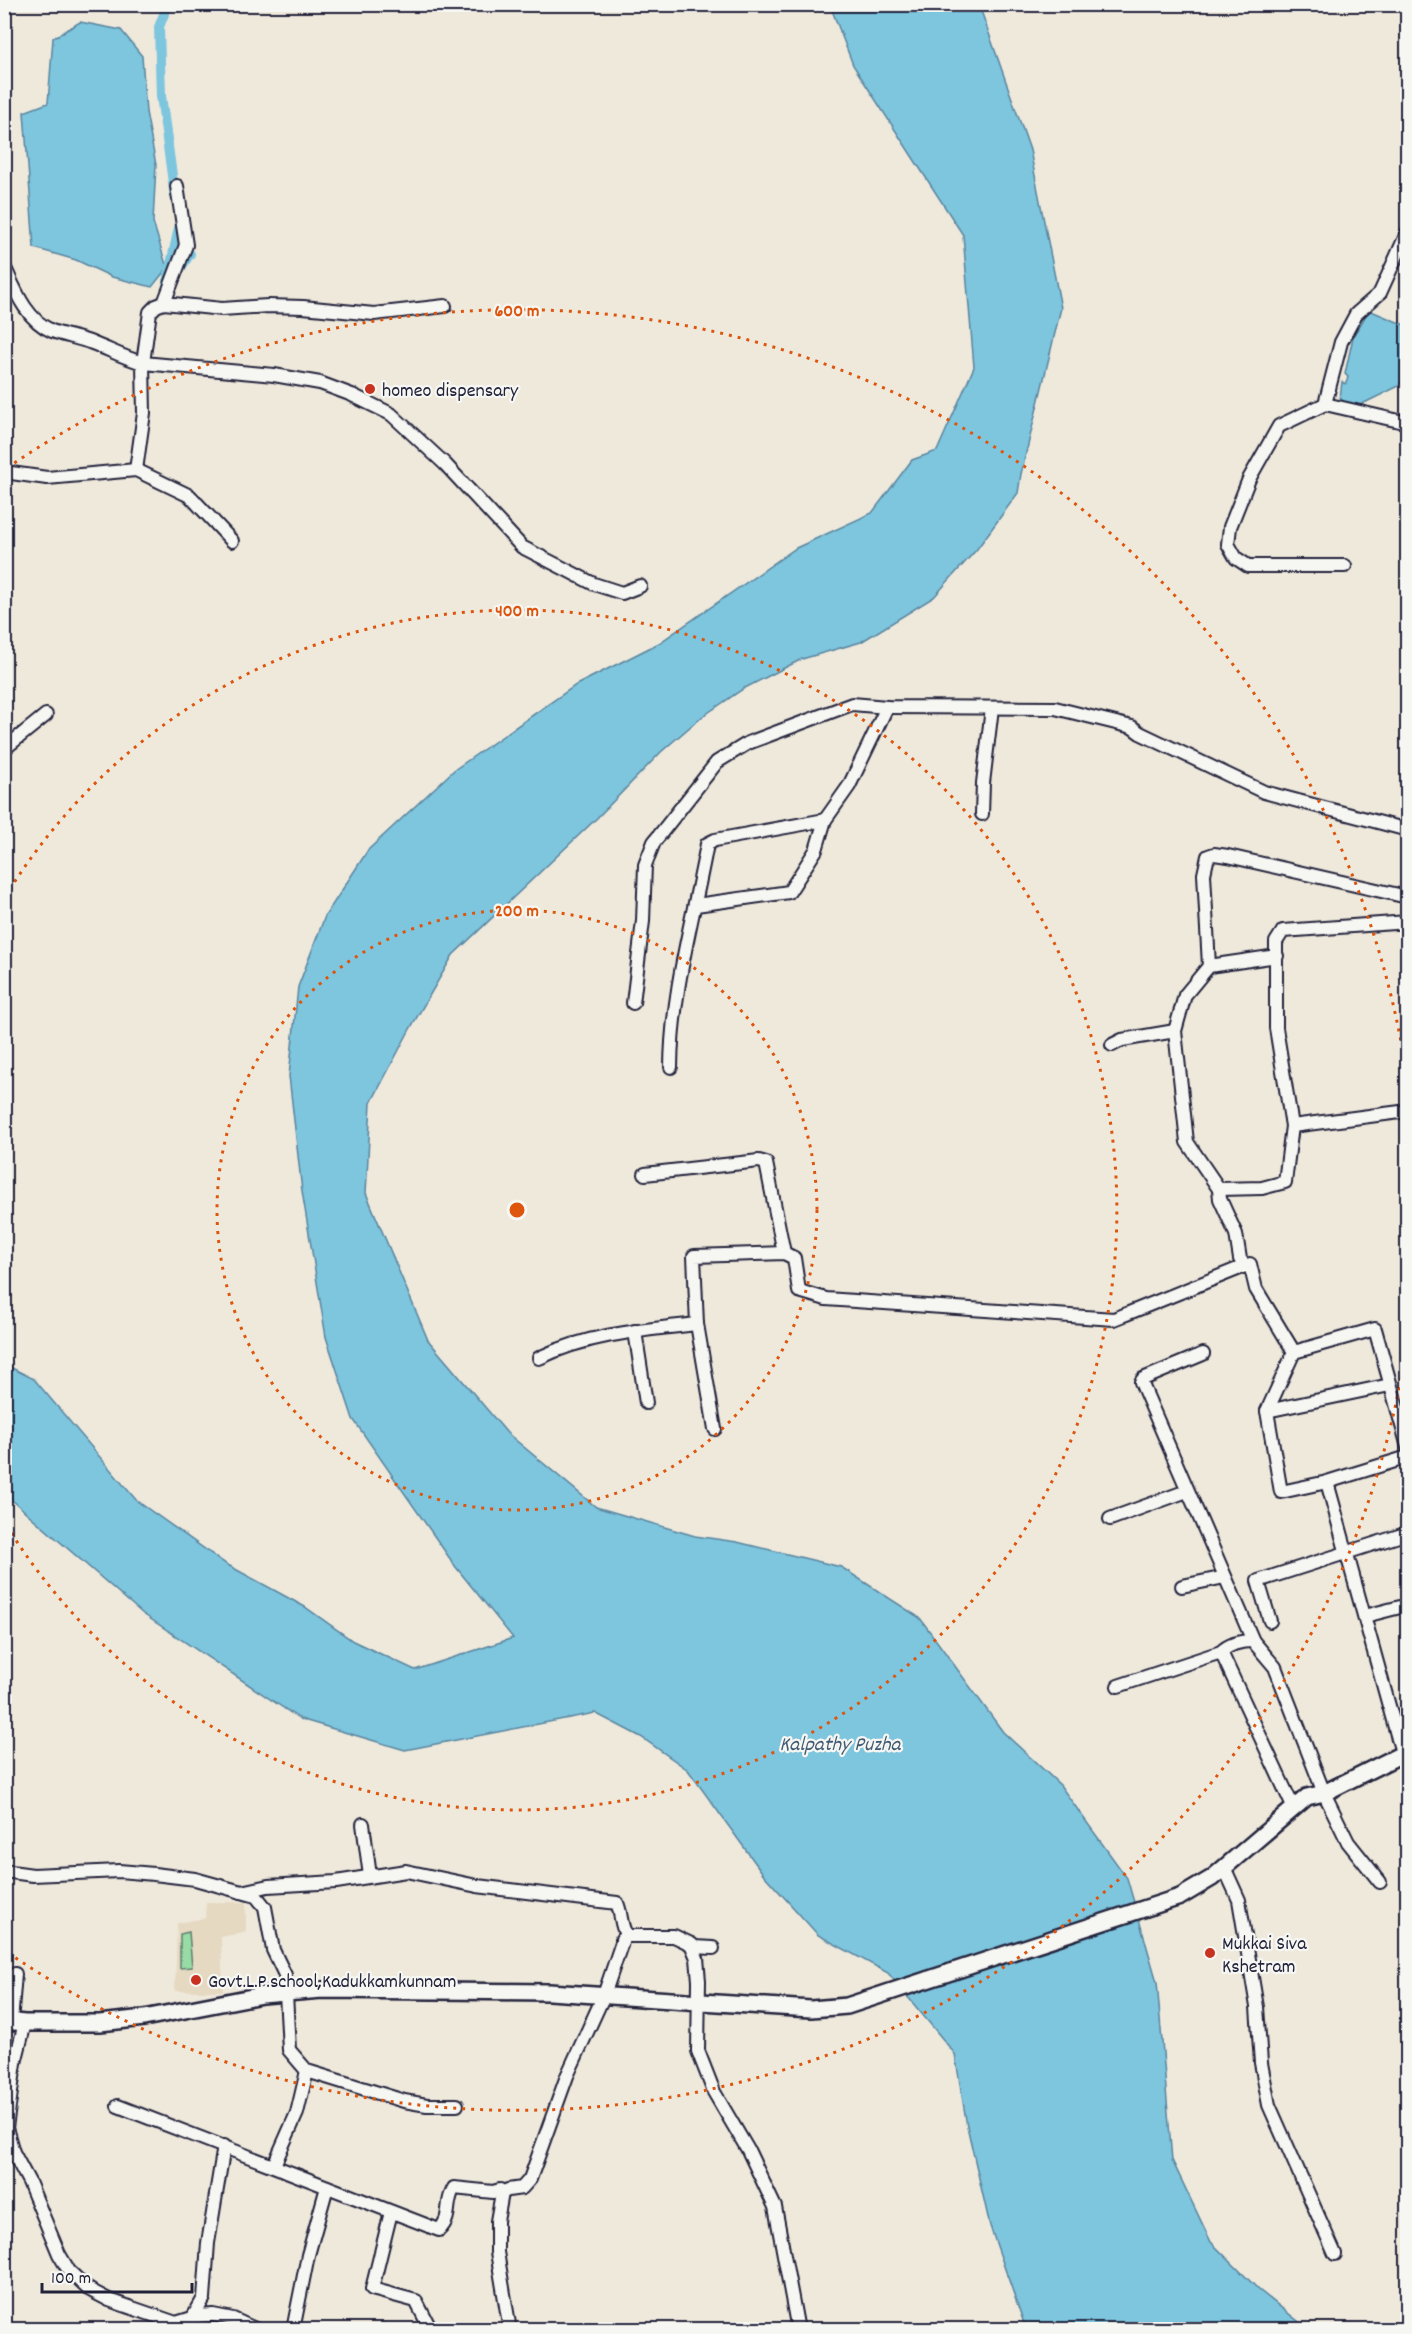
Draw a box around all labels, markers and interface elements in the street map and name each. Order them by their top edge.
text: 600 m [495,300,539,325]
place label: homeo dispensary [382,378,519,406]
marker: homeo dispensary [363,382,377,396]
text: 400 m [495,600,539,625]
text: 200 m [495,900,539,925]
centre of rings [507,1200,527,1220]
water label: Kalpathy Puzha [780,1731,902,1761]
place label: Mukkai Siva Kshetram [1222,1931,1307,1982]
marker: Mukkai Siva Kshetram [1203,1946,1217,1960]
place label: Govt.L.P.school,Kadukkamkunnam [208,1969,456,1997]
marker: Govt.L.P.school,Kadukkamkunnam [189,1973,203,1987]
scale bar [42,2256,192,2294]
text: 100 m [51,2267,91,2292]

